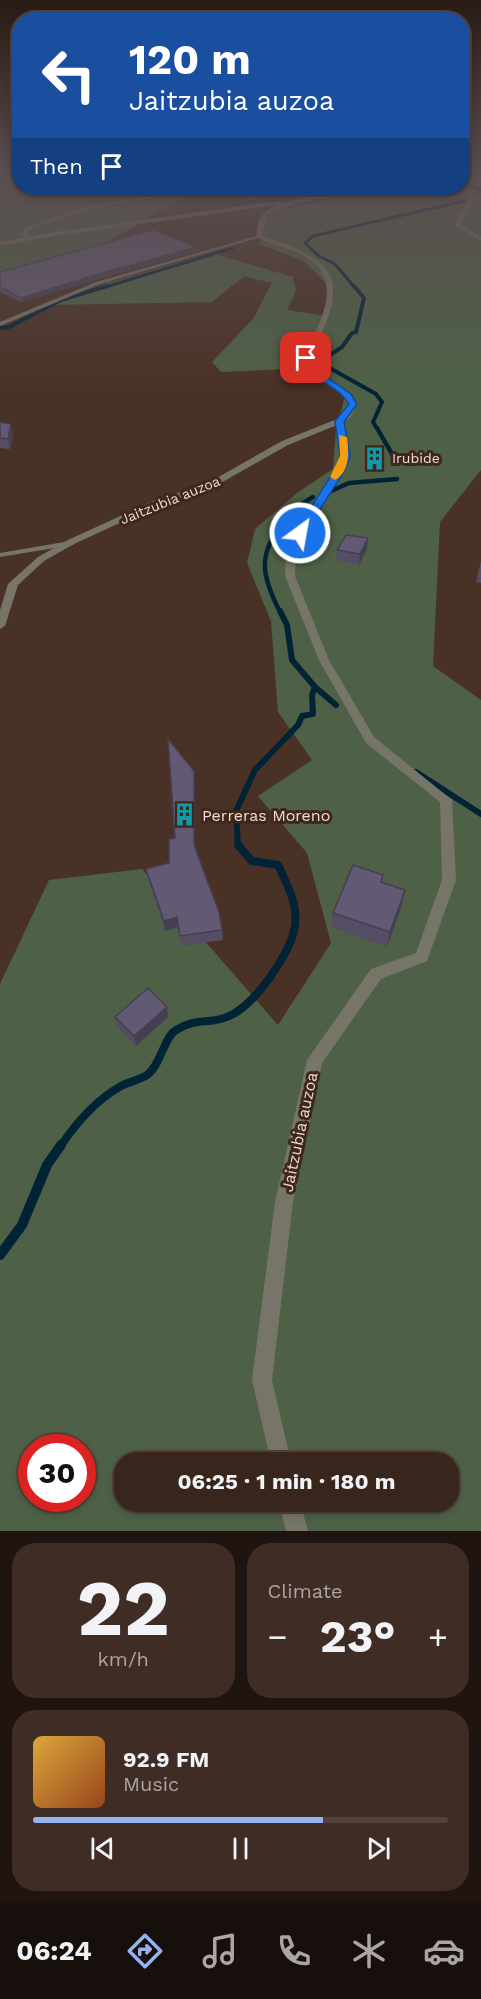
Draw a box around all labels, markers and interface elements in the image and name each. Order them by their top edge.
text: 120 m [129,35,251,84]
icon: left [30,36,108,114]
text: Jaitzubia auzoa [129,85,334,117]
icon: arrive [95,150,128,183]
text: Then [30,154,83,179]
pin [280,332,331,383]
icon: arrive [289,341,322,374]
building icon: Irubide [361,445,387,471]
place label: Irubide [392,450,440,466]
street label: Jaitzubia auzoa [118,473,222,527]
position arrow [268,501,332,565]
building icon: Perreras Moreno [171,802,197,828]
place label: Perreras Moreno [202,806,330,825]
street label: Jaitzubia auzoa [278,1071,321,1194]
speed limit sign: 30 [18,1434,96,1512]
text: 06:25 · 1 min · 180 m [177,1469,396,1494]
text: 22 [77,1562,170,1654]
text: Climate [268,1579,343,1603]
text: 23° [320,1610,396,1663]
text: − [268,1617,287,1656]
text: + [428,1617,448,1656]
text: km/h [97,1647,149,1671]
text: 92.9 FM [123,1747,209,1772]
text: Music [123,1772,179,1796]
icon: previous [86,1832,119,1865]
icon: pause [224,1832,257,1865]
icon: next [362,1832,395,1865]
icon: directions [124,1930,166,1972]
icon: music [199,1930,241,1972]
icon: phone [273,1930,315,1972]
icon: climate [348,1930,390,1972]
icon: car [423,1930,465,1972]
text: 06:24 [16,1935,92,1967]

